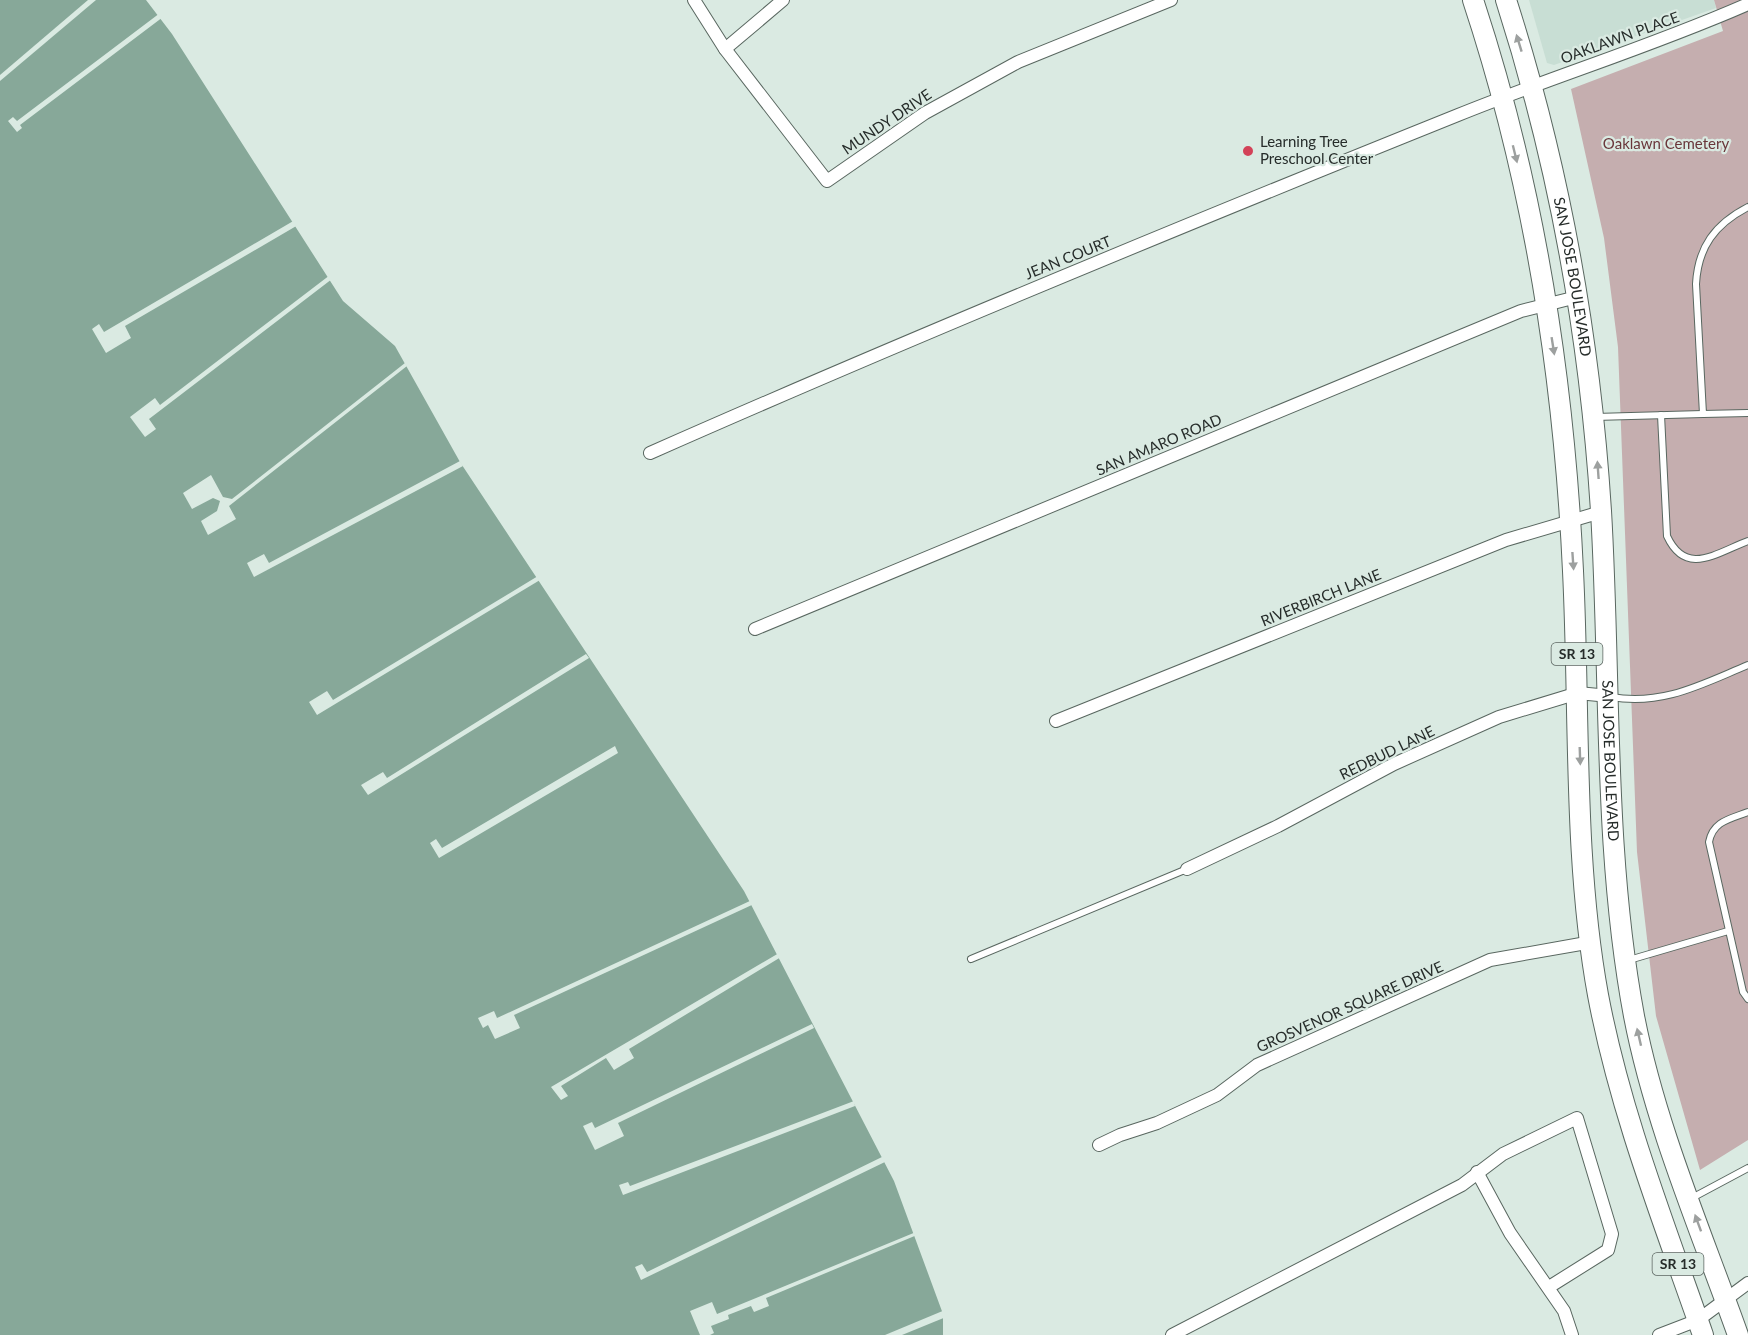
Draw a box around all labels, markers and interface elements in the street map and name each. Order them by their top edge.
street label: OAKLAWN PLACE [1558,7,1682,67]
one-way arrow [1514,34,1523,52]
street label: MUNDY DRIVE [838,85,934,158]
place label: Learning Tree Preschool Center [1260,132,1374,167]
park label: Oaklawn Cemetery [1603,134,1729,152]
marker: Learning Tree Preschool Center [1241,144,1255,158]
one-way arrow [1511,145,1521,164]
street label: SAN JOSE BOULEVARD [1551,195,1596,358]
street label: JEAN COURT [1022,232,1113,283]
one-way arrow [1549,336,1558,355]
street label: SAN AMARO ROAD [1093,409,1224,479]
one-way arrow [1593,461,1602,480]
one-way arrow [1568,551,1577,570]
street label: RIVERBIRCH LANE [1258,565,1383,629]
road number: SR 13 [1552,643,1602,665]
street label: SAN JOSE BOULEVARD [1599,680,1623,842]
street label: REDBUD LANE [1336,721,1437,783]
one-way arrow [1575,746,1585,765]
street label: GROSVENOR SQUARE DRIVE [1253,957,1446,1055]
one-way arrow [1634,1028,1644,1047]
one-way arrow [1692,1214,1702,1232]
road number: SR 13 [1652,1253,1704,1275]

